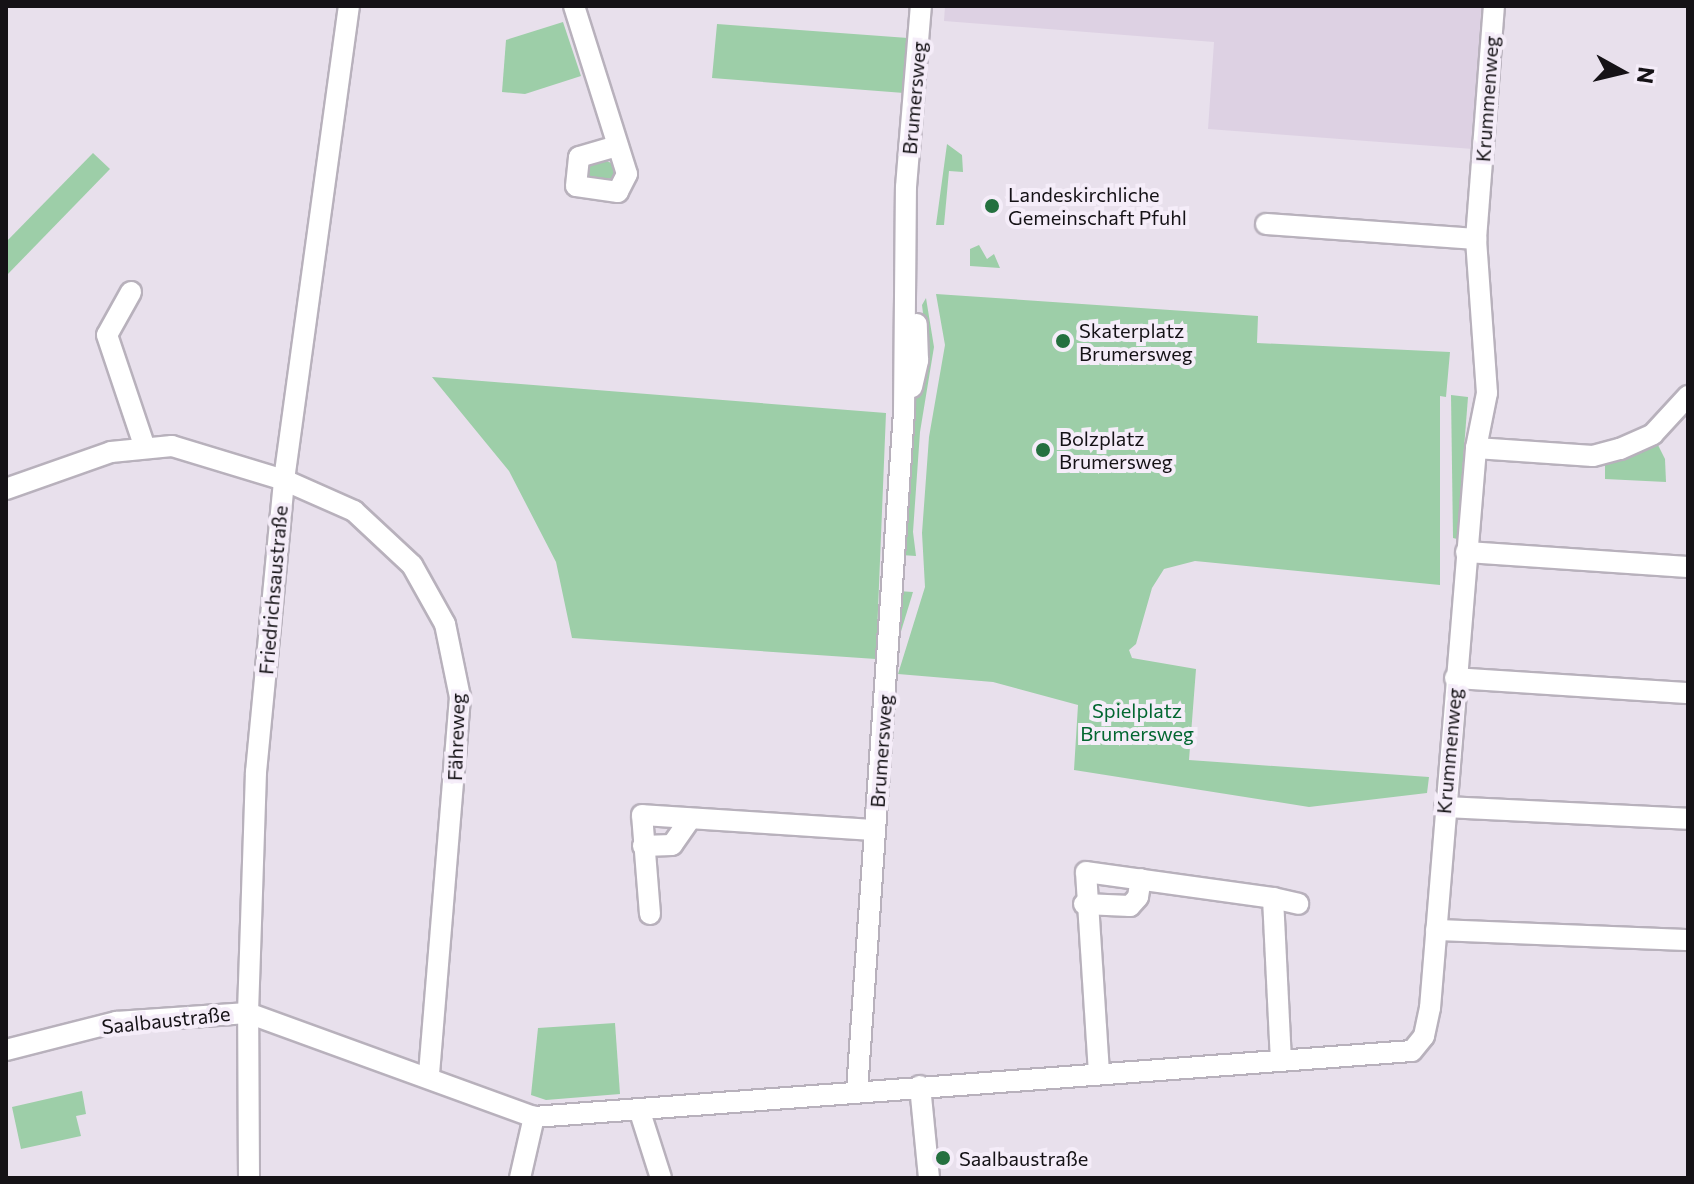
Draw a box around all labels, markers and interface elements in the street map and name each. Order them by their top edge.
north arrow [1582,32,1662,112]
street label: Krummenweg [1471,35,1503,163]
street label: Brumersweg [897,40,931,156]
text: N [1632,65,1661,85]
place label: Landeskirchliche Gemeinschaft Pfuhl [1008,182,1187,229]
marker: Landeskirchliche Gemeinschaft Pfuhl [983,197,1001,215]
place label: Skaterplatz Brumersweg [1079,318,1193,365]
marker: Skaterplatz Brumersweg [1054,332,1072,350]
place label: Bolzplatz Brumersweg [1059,426,1173,473]
marker: Bolzplatz Brumersweg [1034,441,1052,459]
street label: Friedrichsaustraße [254,504,292,676]
street label: Krummenweg [1432,687,1466,815]
street label: Fähreweg [442,693,470,781]
street label: Brumersweg [865,693,897,809]
park label: Spielplatz Brumersweg [1080,698,1194,745]
street label: Saalbaustraße [100,1001,232,1039]
place label: Saalbaustraße [959,1146,1088,1170]
marker: Saalbaustraße [934,1149,952,1167]

